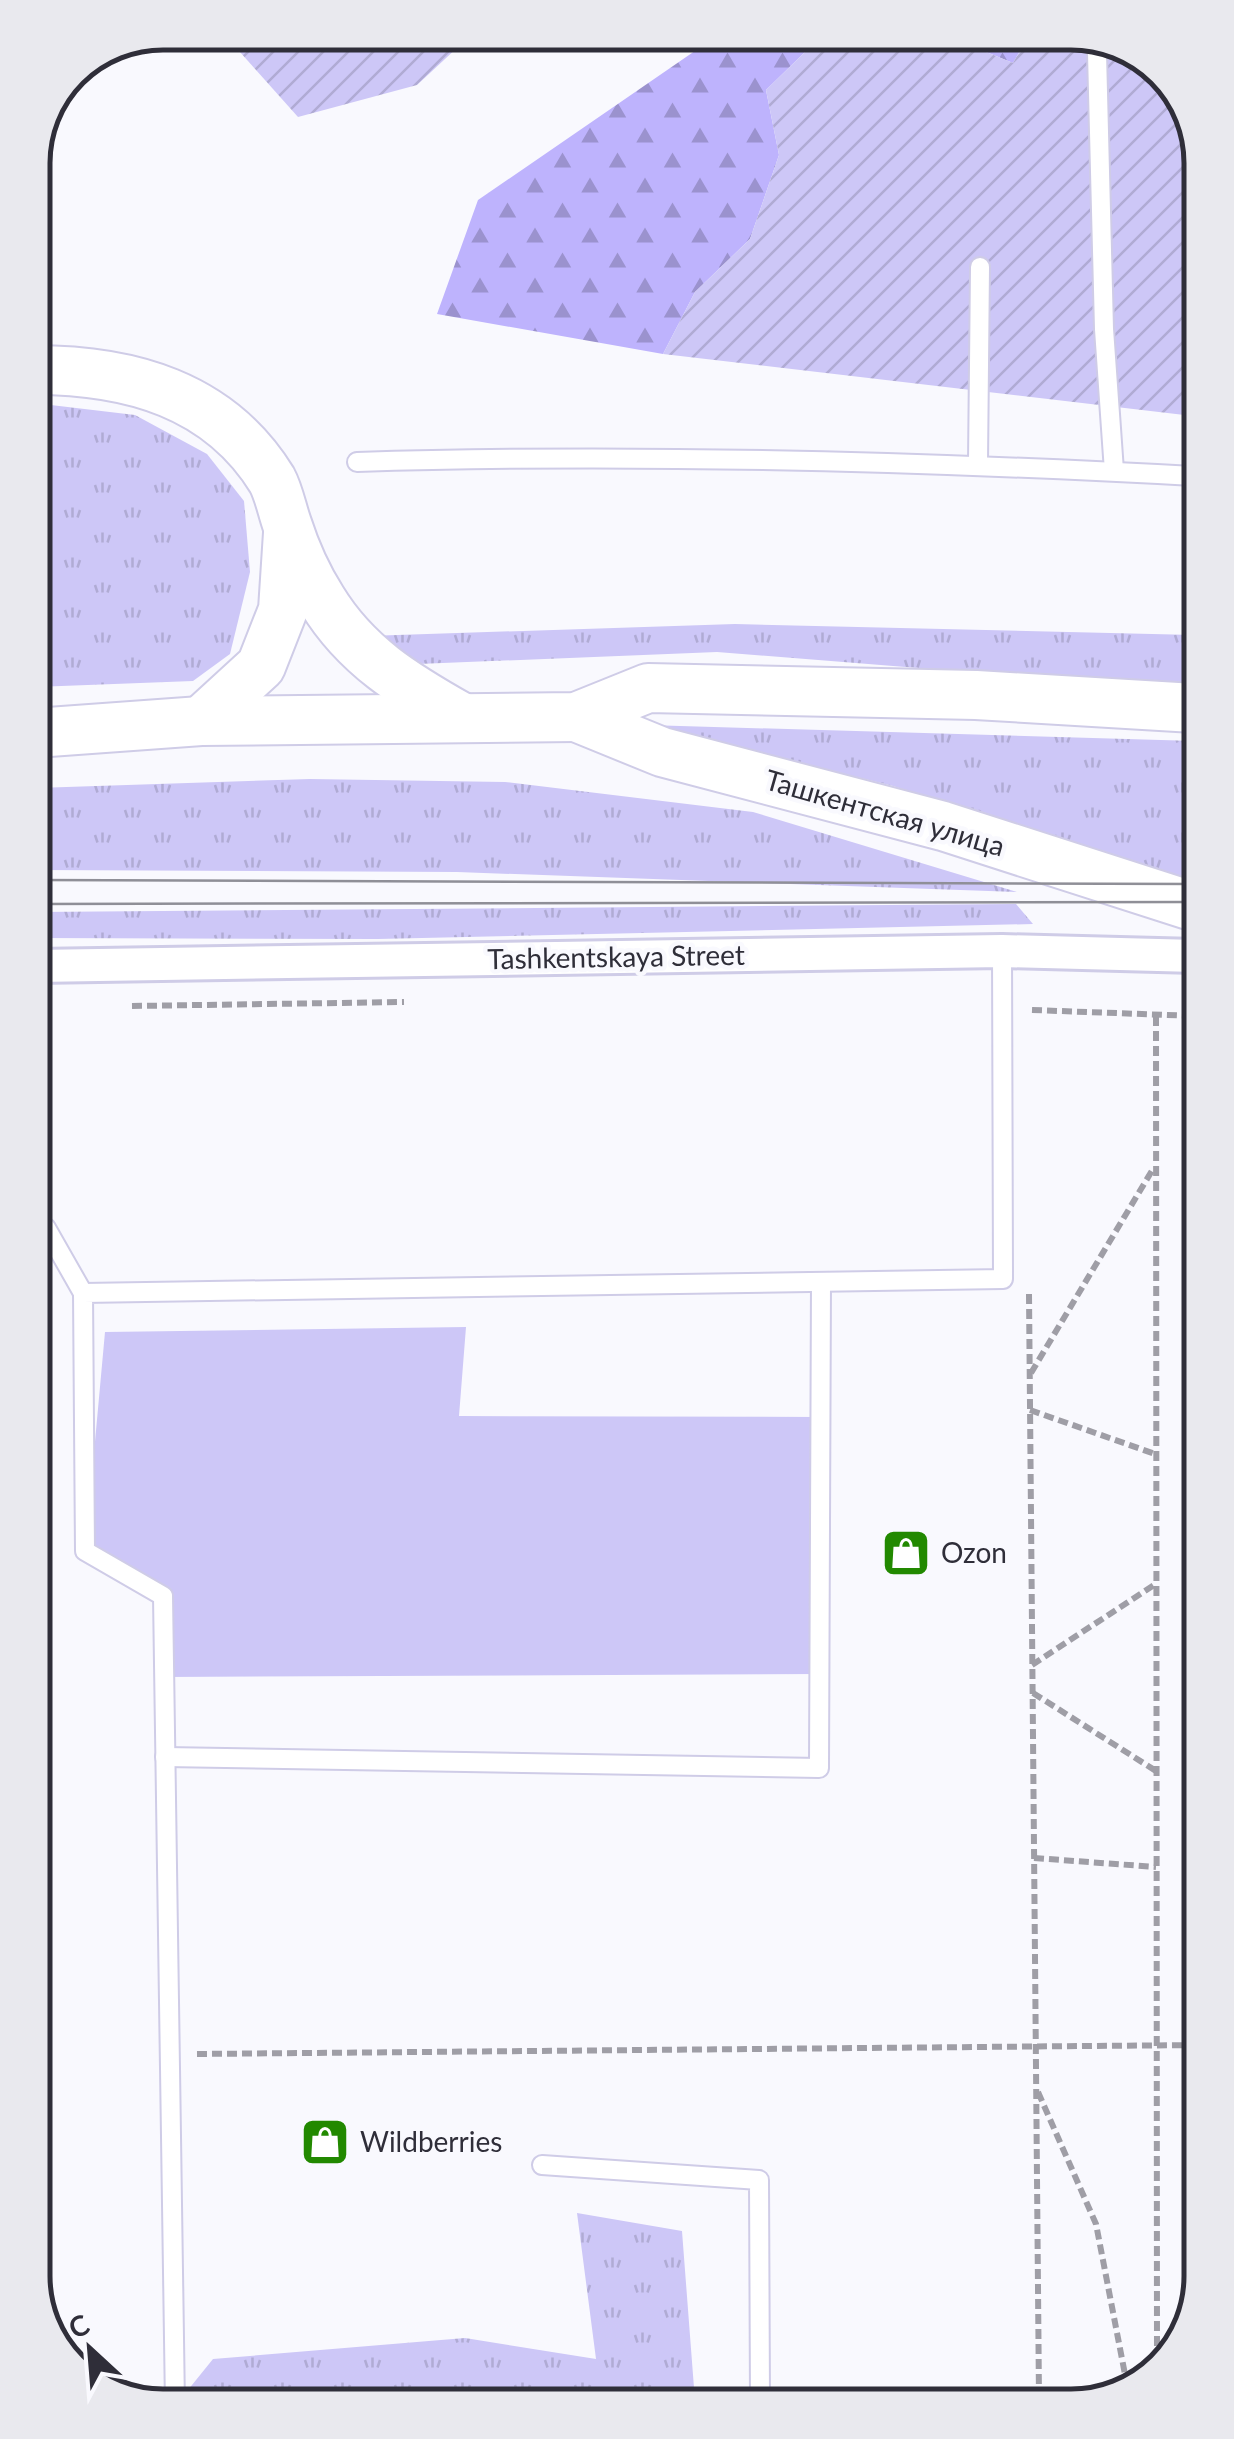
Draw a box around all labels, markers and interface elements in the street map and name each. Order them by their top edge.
street label: Ташкентская улица [762,762,1009,863]
street label: Tashkentskaya Street [487,937,745,975]
shop icon: Ozon [880,1527,932,1579]
place label: Ozon [941,1535,1007,1569]
shop icon: Wildberries [299,2116,351,2168]
place label: Wildberries [360,2124,502,2158]
north arrow [40,2299,140,2399]
text: С [63,2306,95,2345]

